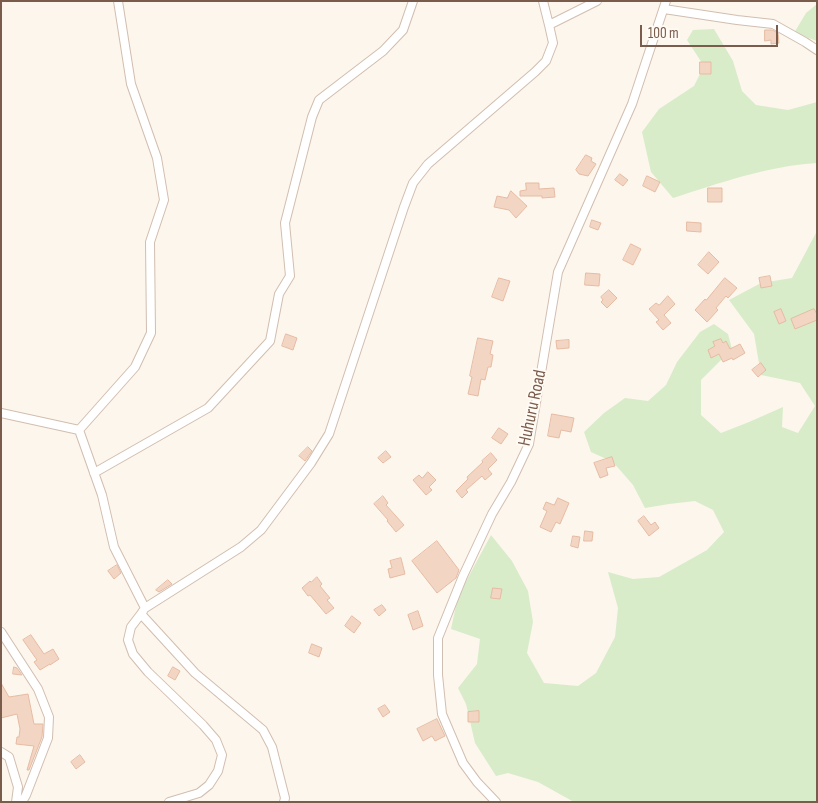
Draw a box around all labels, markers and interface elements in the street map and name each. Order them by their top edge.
scale bar [643,15,780,47]
text: 100 m [648,24,679,43]
street label: Huhuru Road [514,368,552,448]

